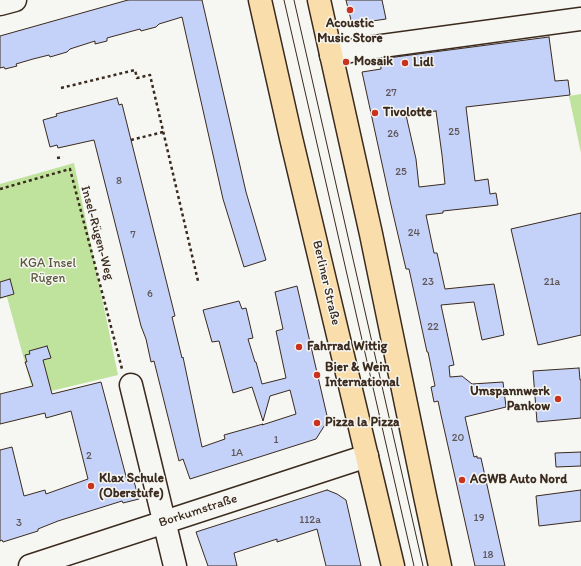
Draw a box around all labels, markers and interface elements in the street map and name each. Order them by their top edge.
marker: Acoustic Music Store [345,5,355,15]
place label: Acoustic Music Store [317,16,383,47]
place label: Mosaik [354,54,393,70]
place label: Lidl [413,55,434,71]
marker: Mosaik [341,57,351,67]
marker: Lidl [400,58,410,68]
house number: 27 [385,86,397,100]
place label: Tivolotte [383,105,432,121]
marker: Tivolotte [370,108,380,118]
house number: 25 [448,125,460,139]
house number: 26 [387,127,399,141]
house number: 25 [395,165,407,179]
house number: 8 [116,174,122,188]
street label: Insel-Rügen-Weg [77,184,117,282]
house number: 24 [408,226,420,240]
house number: 7 [130,228,136,242]
street label: Berliner Straße [309,239,343,327]
park label: KGA Insel Rügen [20,256,76,287]
house number: 23 [422,275,434,289]
house number: 21a [544,275,560,289]
house number: 6 [147,287,153,301]
house number: 22 [427,320,439,334]
place label: Fahrrad Wittig [307,339,387,355]
marker: Fahrrad Wittig [294,342,304,352]
place label: Bier & Wein International [325,360,399,391]
marker: Bier & Wein International [312,370,322,380]
place label: Umspannwerk Pankow [470,384,550,415]
marker: Umspannwerk Pankow [553,394,563,404]
place label: Pizza la Pizza [325,415,399,431]
marker: Pizza la Pizza [312,418,322,428]
house number: 20 [452,431,464,445]
house number: 1 [273,433,279,447]
house number: 1A [231,446,243,460]
house number: 2 [86,449,92,463]
place label: Klax Schule (Oberstufe) [99,471,164,502]
place label: AGWB Auto Nord [470,472,567,488]
marker: AGWB Auto Nord [457,475,467,485]
marker: Klax Schule (Oberstufe) [86,481,96,491]
street label: Borkumstraße [157,491,239,531]
house number: 19 [474,511,484,525]
house number: 112a [299,513,321,527]
house number: 3 [16,516,22,530]
house number: 18 [482,548,494,562]

